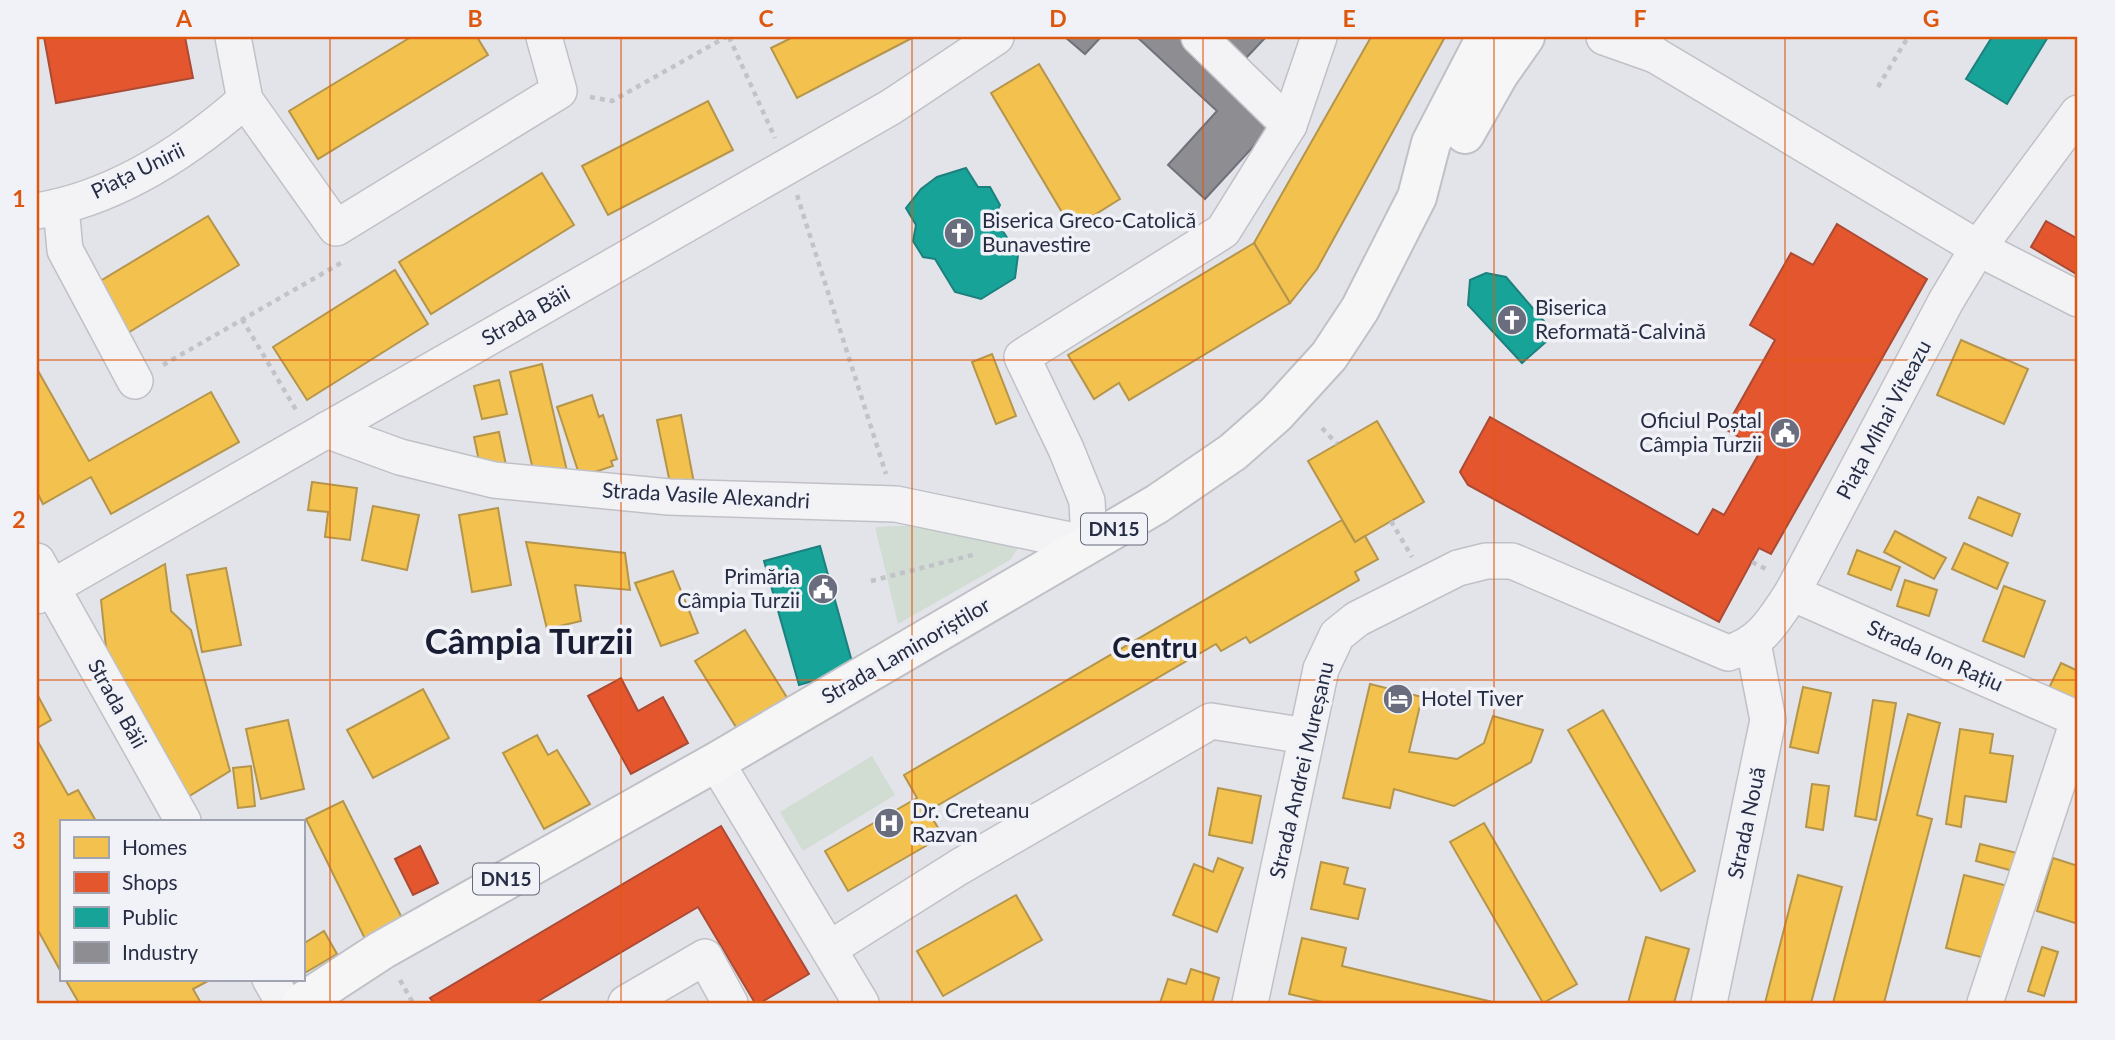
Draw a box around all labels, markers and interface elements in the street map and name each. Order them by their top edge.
text: A [175,4,193,32]
text: B [467,4,483,32]
text: C [758,4,774,32]
text: D [1049,4,1067,32]
text: E [1342,4,1356,32]
text: F [1633,4,1647,32]
text: G [1923,4,1939,32]
street label: Piața Unirii [87,136,188,203]
text: 1 [12,184,26,212]
place label: Biserica Greco-Catolică Bunavestire [982,207,1196,256]
church icon: Biserica Greco-Catolică Bunavestire [942,216,976,250]
street label: Strada Băii [477,279,574,350]
place label: Biserica Reformată-Calvină [1535,294,1706,343]
church icon: Biserica Reformată-Calvină [1495,303,1529,337]
street label: Piața Mihai Viteazu [1830,335,1935,503]
place label: Oficiul Poștal Câmpia Turzii [1639,407,1762,456]
public building icon: Oficiul Poștal Câmpia Turzii [1768,416,1802,450]
street label: Strada Vasile Alexandri [601,477,811,512]
text: 2 [12,505,26,533]
road number: DN15 [1081,514,1147,544]
place label: Primăria Câmpia Turzii [677,563,800,612]
public building icon: Primăria Câmpia Turzii [806,572,840,606]
street label: Strada Laminoriștilor [817,591,994,708]
street label: Strada Ion Rațiu [1864,614,2007,696]
district label: Câmpia Turzii [425,619,633,661]
district label: Centru [1112,630,1198,664]
street label: Strada Băii [84,654,153,752]
street label: Strada Andrei Mureșanu [1263,659,1338,881]
hotel icon: Hotel Tiver [1381,682,1415,716]
place label: Hotel Tiver [1421,685,1524,710]
street label: Strada Nouă [1721,764,1770,881]
place label: Dr. Creteanu Razvan [912,797,1030,846]
hospital icon: Dr. Creteanu Razvan [872,806,906,840]
legend [60,820,304,981]
text: 3 [12,826,26,854]
text: Homes [122,834,187,859]
road number: DN15 [473,864,539,894]
text: Shops [122,869,178,894]
text: Public [122,904,178,929]
text: Industry [122,939,198,964]

